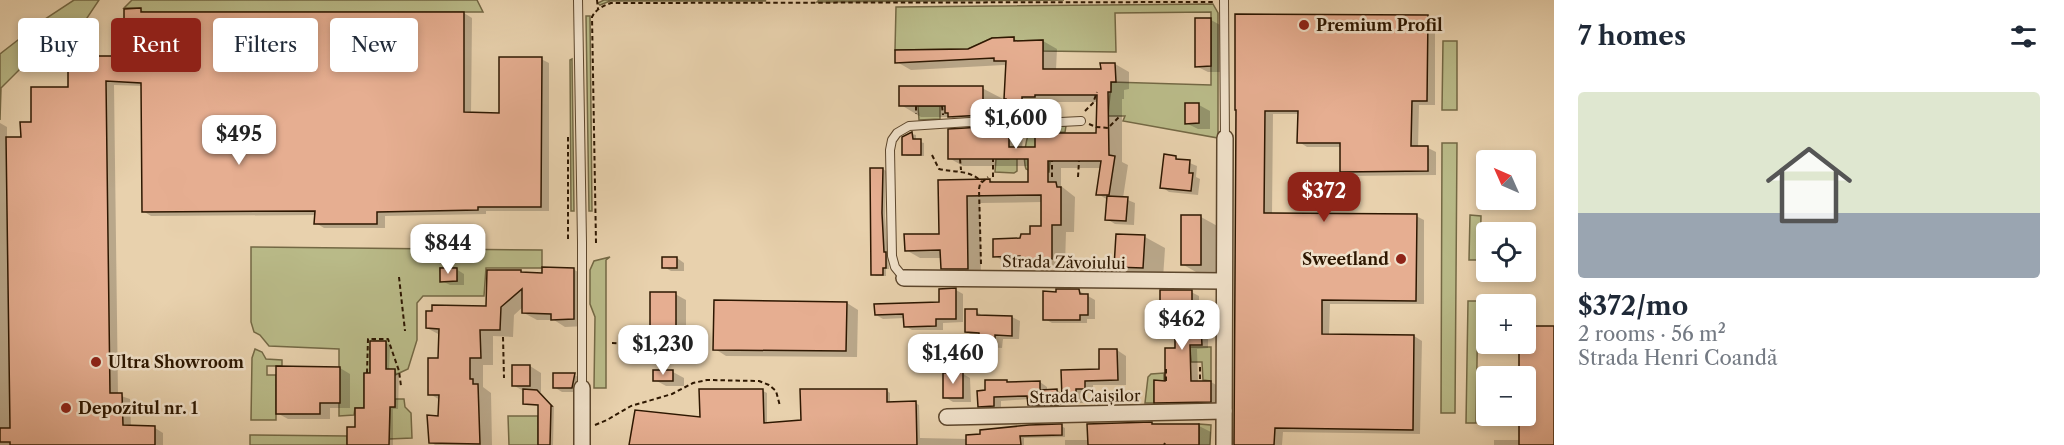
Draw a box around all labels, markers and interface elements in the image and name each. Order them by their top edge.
place label: Premium Profil [1316,15,1443,35]
chip: Buy [18,18,99,72]
chip: Rent [111,18,201,72]
chip: Filters [213,18,318,72]
chip: New [330,18,418,72]
marker: Premium Profil [1297,18,1311,32]
text: 7 homes [1578,20,1686,52]
icon: filters [2007,20,2040,53]
pin: $1,600 [967,99,1065,150]
text: $1,600 [984,106,1048,130]
pin: $495 [203,115,275,166]
text: $495 [216,122,262,146]
icon: home [1755,131,1863,239]
north arrow [1476,150,1536,210]
map controls [1476,150,1536,426]
pin: $372 [1288,172,1360,223]
text: $372 [1302,179,1346,203]
button: locate [1476,222,1536,282]
pin: $844 [412,224,484,275]
text: $844 [424,231,472,255]
place label: Sweetland [1302,249,1389,269]
street label: Strada Zăvoiului [1002,251,1126,273]
marker: Sweetland [1394,252,1408,266]
text: $372/mo [1578,290,1688,322]
button: + [1476,294,1536,354]
pin: $462 [1146,300,1218,351]
text: $462 [1159,307,1205,331]
text: 2 rooms · 56 m² [1578,322,1726,346]
pin: $1,230 [614,325,712,376]
text: $1,230 [632,332,694,356]
pin: $1,460 [904,334,1002,385]
text: $1,460 [922,341,984,365]
text: Strada Henri Coandă [1578,346,1777,370]
place label: Ultra Showroom [108,352,244,372]
marker: Ultra Showroom [89,355,103,369]
button: − [1476,366,1536,426]
street label: Strada Caișilor [1029,385,1141,407]
place label: Depozitul nr. 1 [78,398,199,418]
marker: Depozitul nr. 1 [59,401,73,415]

